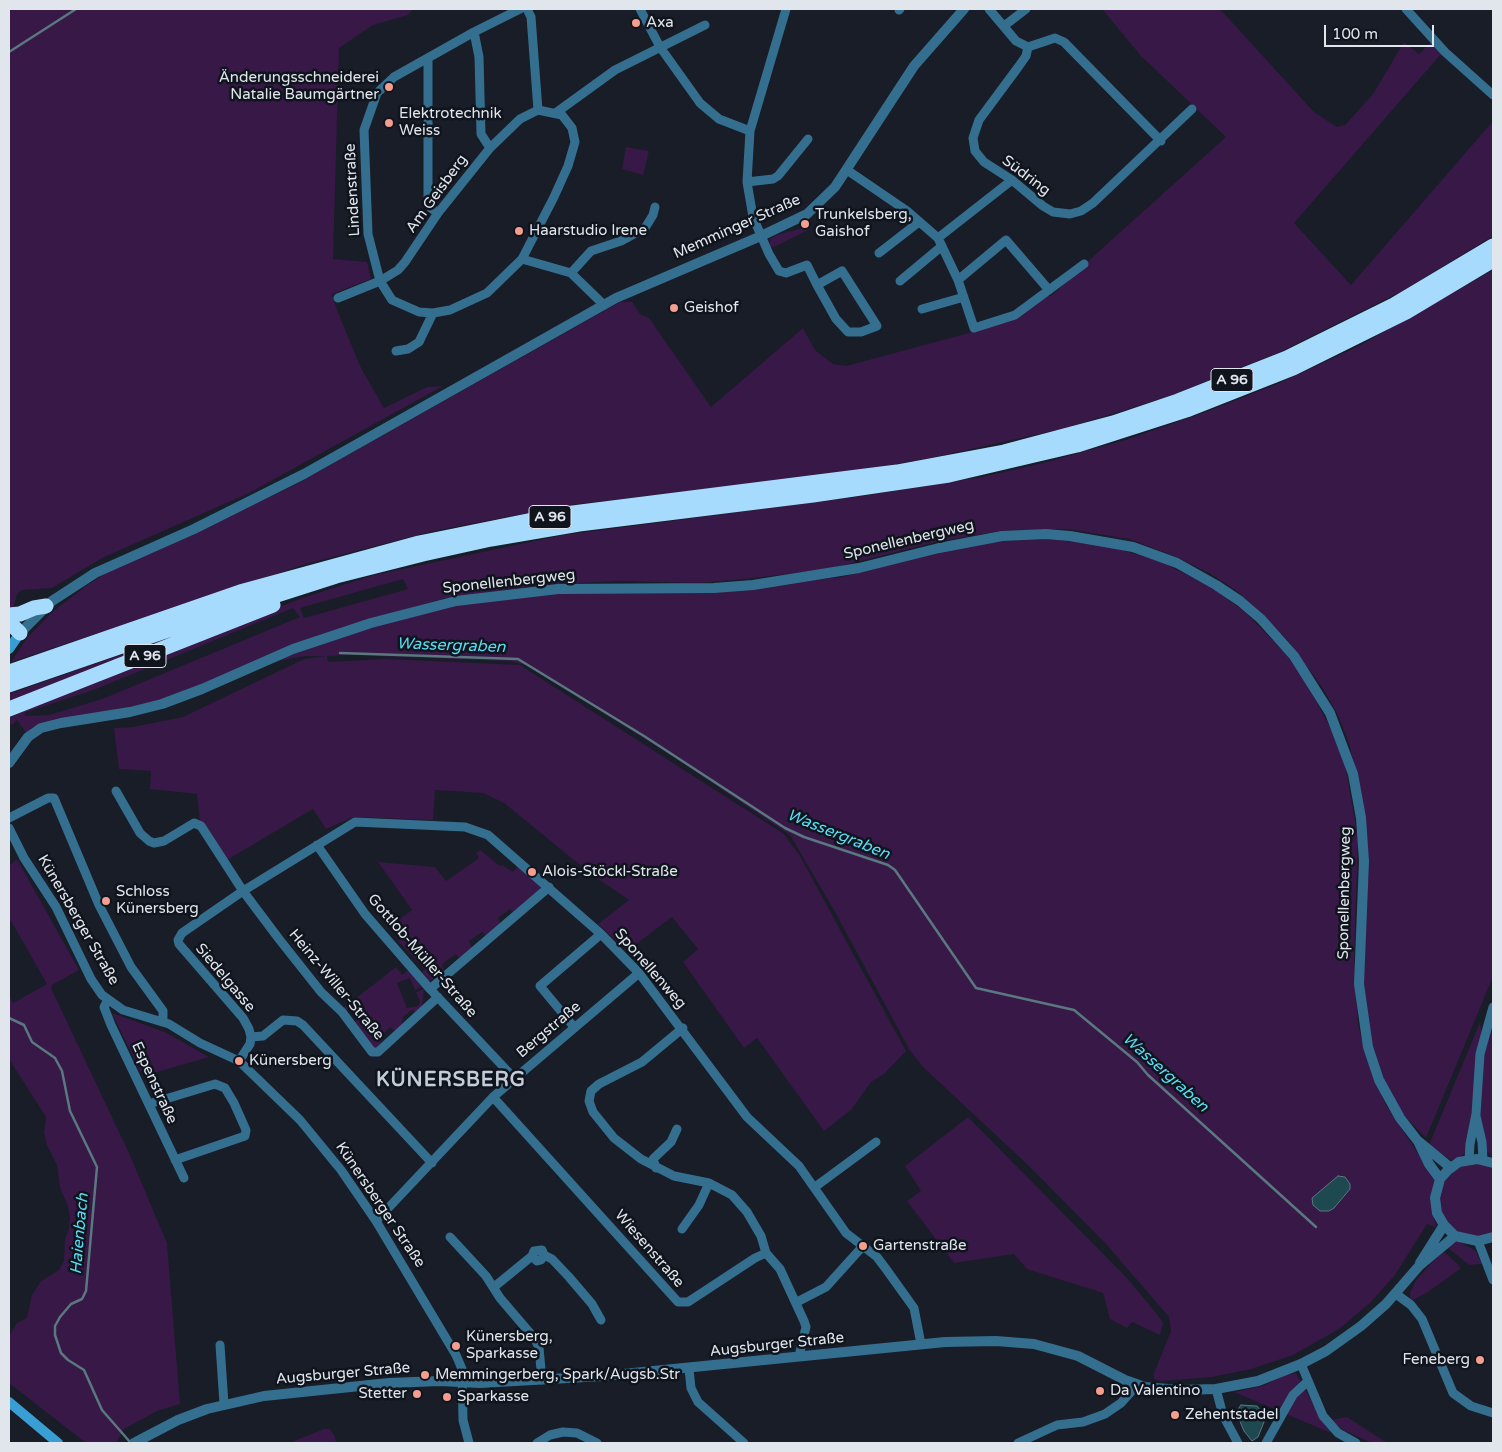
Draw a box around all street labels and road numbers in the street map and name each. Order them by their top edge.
street label: Lindenstraße [342,143,364,237]
street label: Am Geisberg [403,151,471,237]
street label: Südring [998,152,1054,200]
street label: Memminger Straße [671,191,803,263]
road number: A 96 [1211,368,1253,392]
road number: A 96 [529,506,571,528]
street label: Sponellenbergweg [842,516,976,564]
street label: Sponellenbergweg [442,566,576,598]
road number: A 96 [124,644,166,668]
street label: Sponellenbergweg [1335,826,1355,960]
street label: Künersberger Straße [33,852,123,988]
street label: Gottlob-Müller-Straße [363,891,481,1021]
street label: Sponellenweg [610,925,690,1013]
street label: Heinz-Willer-Straße [285,926,387,1044]
street label: Siedelgasse [191,940,259,1016]
street label: Bergstraße [513,998,585,1062]
street label: Espenstraße [127,1039,181,1127]
street label: Künersberger Straße [331,1139,429,1271]
street label: Wiesenstraße [610,1207,688,1291]
street label: Augsburger Straße [709,1329,845,1361]
street label: Augsburger Straße [275,1359,411,1389]

